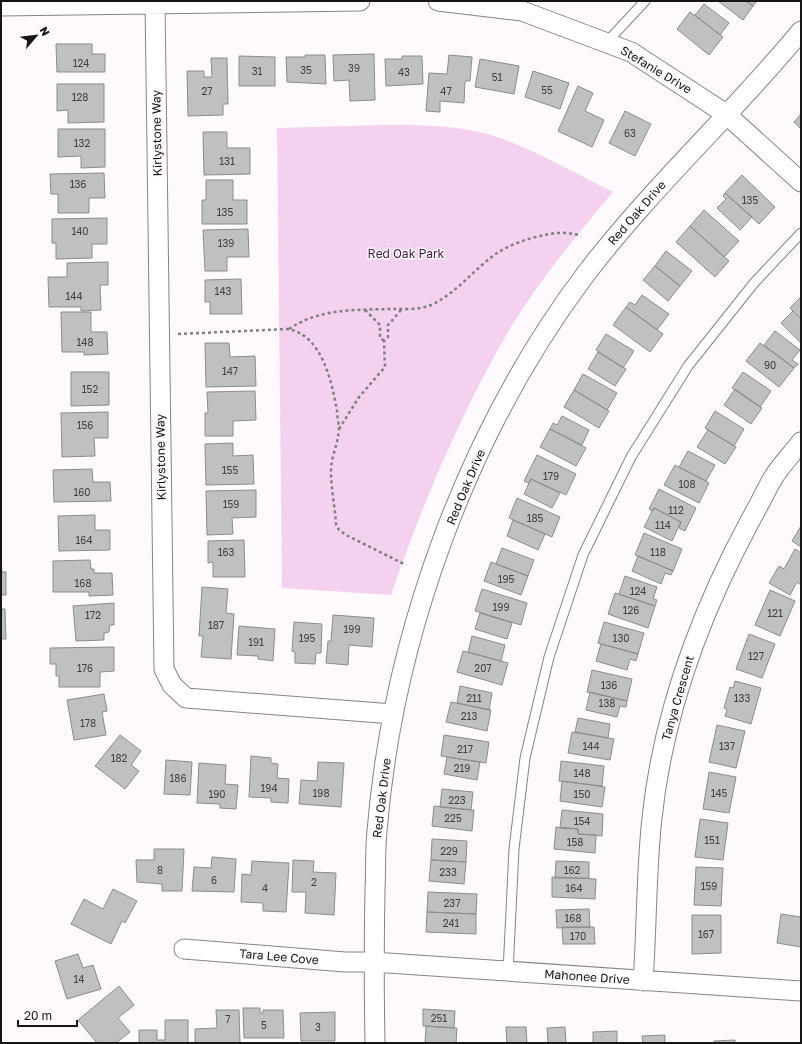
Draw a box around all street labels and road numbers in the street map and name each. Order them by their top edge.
street label: Stefanie Drive [618,42,695,97]
street label: Kirlystone Way [148,89,165,176]
street label: Red Oak Drive [605,177,669,248]
street label: Kirlystone Way [152,413,169,500]
street label: Red Oak Drive [443,447,488,527]
street label: Tanya Crescent [658,653,697,742]
street label: Red Oak Drive [369,757,394,839]
street label: Tara Lee Cove [239,946,319,967]
street label: Mahonee Drive [544,966,630,987]

